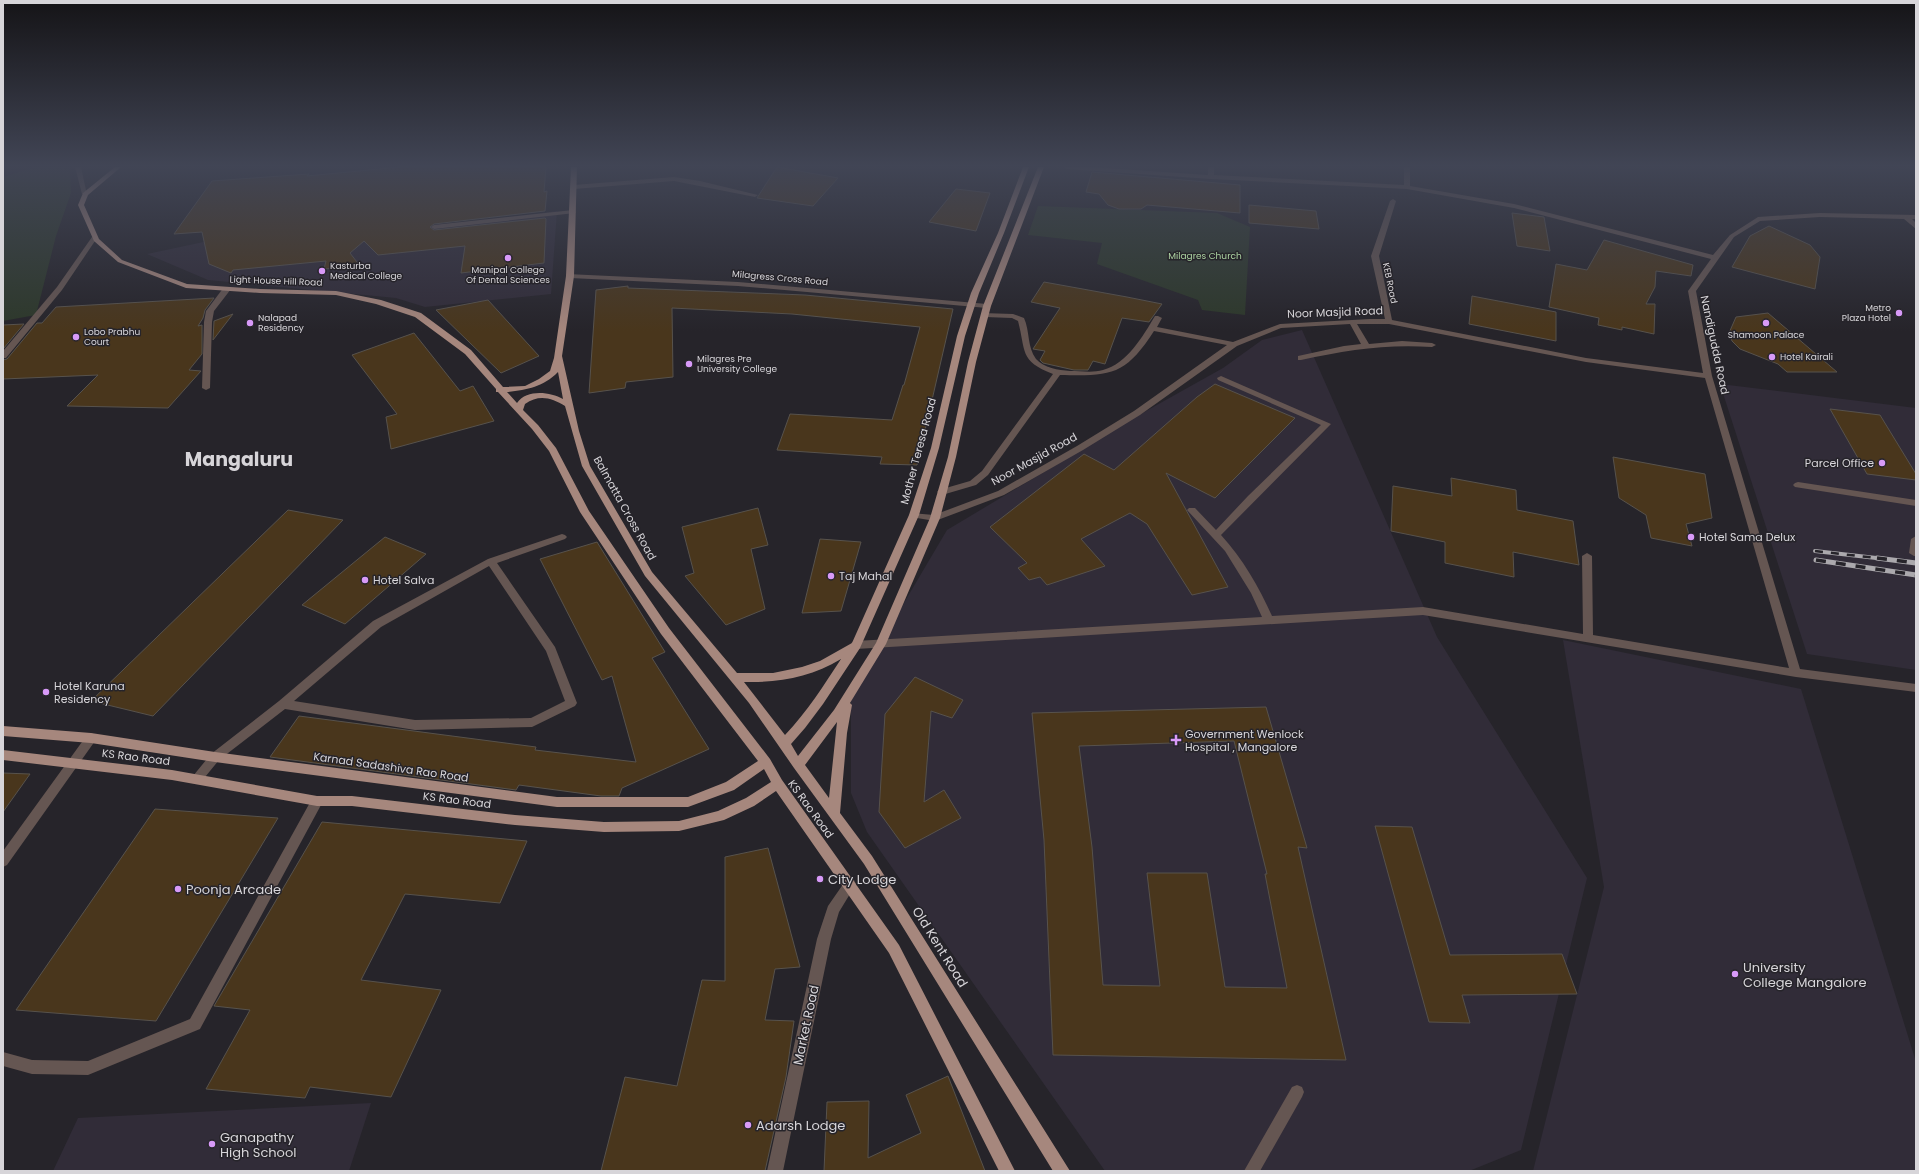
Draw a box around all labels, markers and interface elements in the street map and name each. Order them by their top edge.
park label: Milagres Church [1168,250,1242,262]
marker: Manipal College Of Dental Sciences [503,253,513,263]
place label: Kasturba Medical College [330,260,403,282]
street label: KEB Road [1380,262,1400,304]
place label: Manipal College Of Dental Sciences [466,264,550,286]
marker: Kasturba Medical College [317,266,327,276]
street label: Milagress Cross Road [731,268,829,288]
street label: Light House Hill Road [229,273,323,289]
street label: Nandigudda Road [1697,294,1733,396]
street label: Noor Masjid Road [1287,302,1383,322]
place label: Metro Plaza Hotel [1842,302,1891,324]
marker: Metro Plaza Hotel [1894,308,1904,318]
place label: Nalapad Residency [258,312,304,334]
marker: Nalapad Residency [245,318,255,328]
marker: Shamoon Palace [1761,318,1771,328]
place label: Lobo Prabhu Court [84,326,140,348]
place label: Shamoon Palace [1728,329,1805,341]
marker: Lobo Prabhu Court [71,332,81,342]
place label: Hotel Kairali [1780,351,1833,363]
marker: Hotel Kairali [1767,352,1777,362]
place label: Milagres Pre University College [697,353,777,375]
marker: Milagres Pre University College [684,359,694,369]
street label: Mother Teresa Road [896,396,940,506]
street label: Noor Masjid Road [988,429,1080,489]
district label: Mangaluru [185,446,293,473]
street label: Balmatta Cross Road [590,453,660,563]
place label: Parcel Office [1805,455,1874,471]
marker: Parcel Office [1877,458,1887,468]
place label: Hotel Sama Delux [1699,529,1796,545]
marker: Hotel Sama Delux [1686,532,1696,542]
place label: Taj Mahal [839,568,892,584]
marker: Taj Mahal [826,571,836,581]
place label: Hotel Salva [373,572,434,588]
marker: Hotel Salva [360,575,370,585]
place label: Hotel Karuna Residency [54,678,125,707]
marker: Hotel Karuna Residency [41,687,51,697]
place label: Government Wenlock Hospital , Mangalore [1185,726,1304,755]
marker: Government Wenlock Hospital , Mangalore [1170,734,1182,746]
street label: KS Rao Road [101,745,171,769]
street label: Karnad Sadashiva Rao Road [312,748,470,786]
street label: KS Rao Road [784,777,838,841]
street label: KS Rao Road [422,788,492,812]
place label: City Lodge [828,870,896,889]
marker: City Lodge [815,874,825,884]
place label: Poonja Arcade [186,880,281,899]
marker: Poonja Arcade [173,884,183,894]
street label: Old Kent Road [908,903,972,991]
place label: University College Mangalore [1743,958,1866,992]
marker: University College Mangalore [1730,969,1740,979]
street label: Market Road [788,983,824,1067]
place label: Adarsh Lodge [756,1116,845,1135]
marker: Adarsh Lodge [743,1120,753,1130]
place label: Ganapathy High School [220,1128,296,1162]
marker: Ganapathy High School [207,1139,217,1149]

